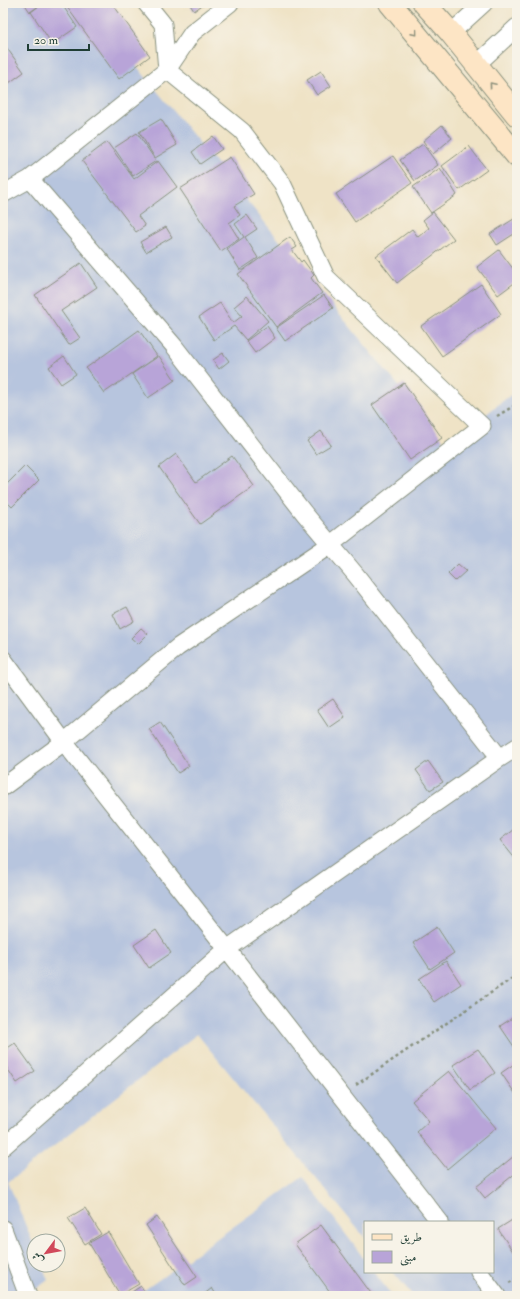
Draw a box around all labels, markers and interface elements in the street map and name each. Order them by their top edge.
scale bar [28,26,89,52]
one-way arrow [411,28,418,36]
text: 20 m [34,33,59,48]
one-way arrow [490,82,497,89]
legend [364,1221,494,1273]
text: طريق [400,1230,422,1245]
north arrow [26,1233,66,1273]
text: ش [29,1250,46,1266]
text: مبنى [400,1250,416,1266]

